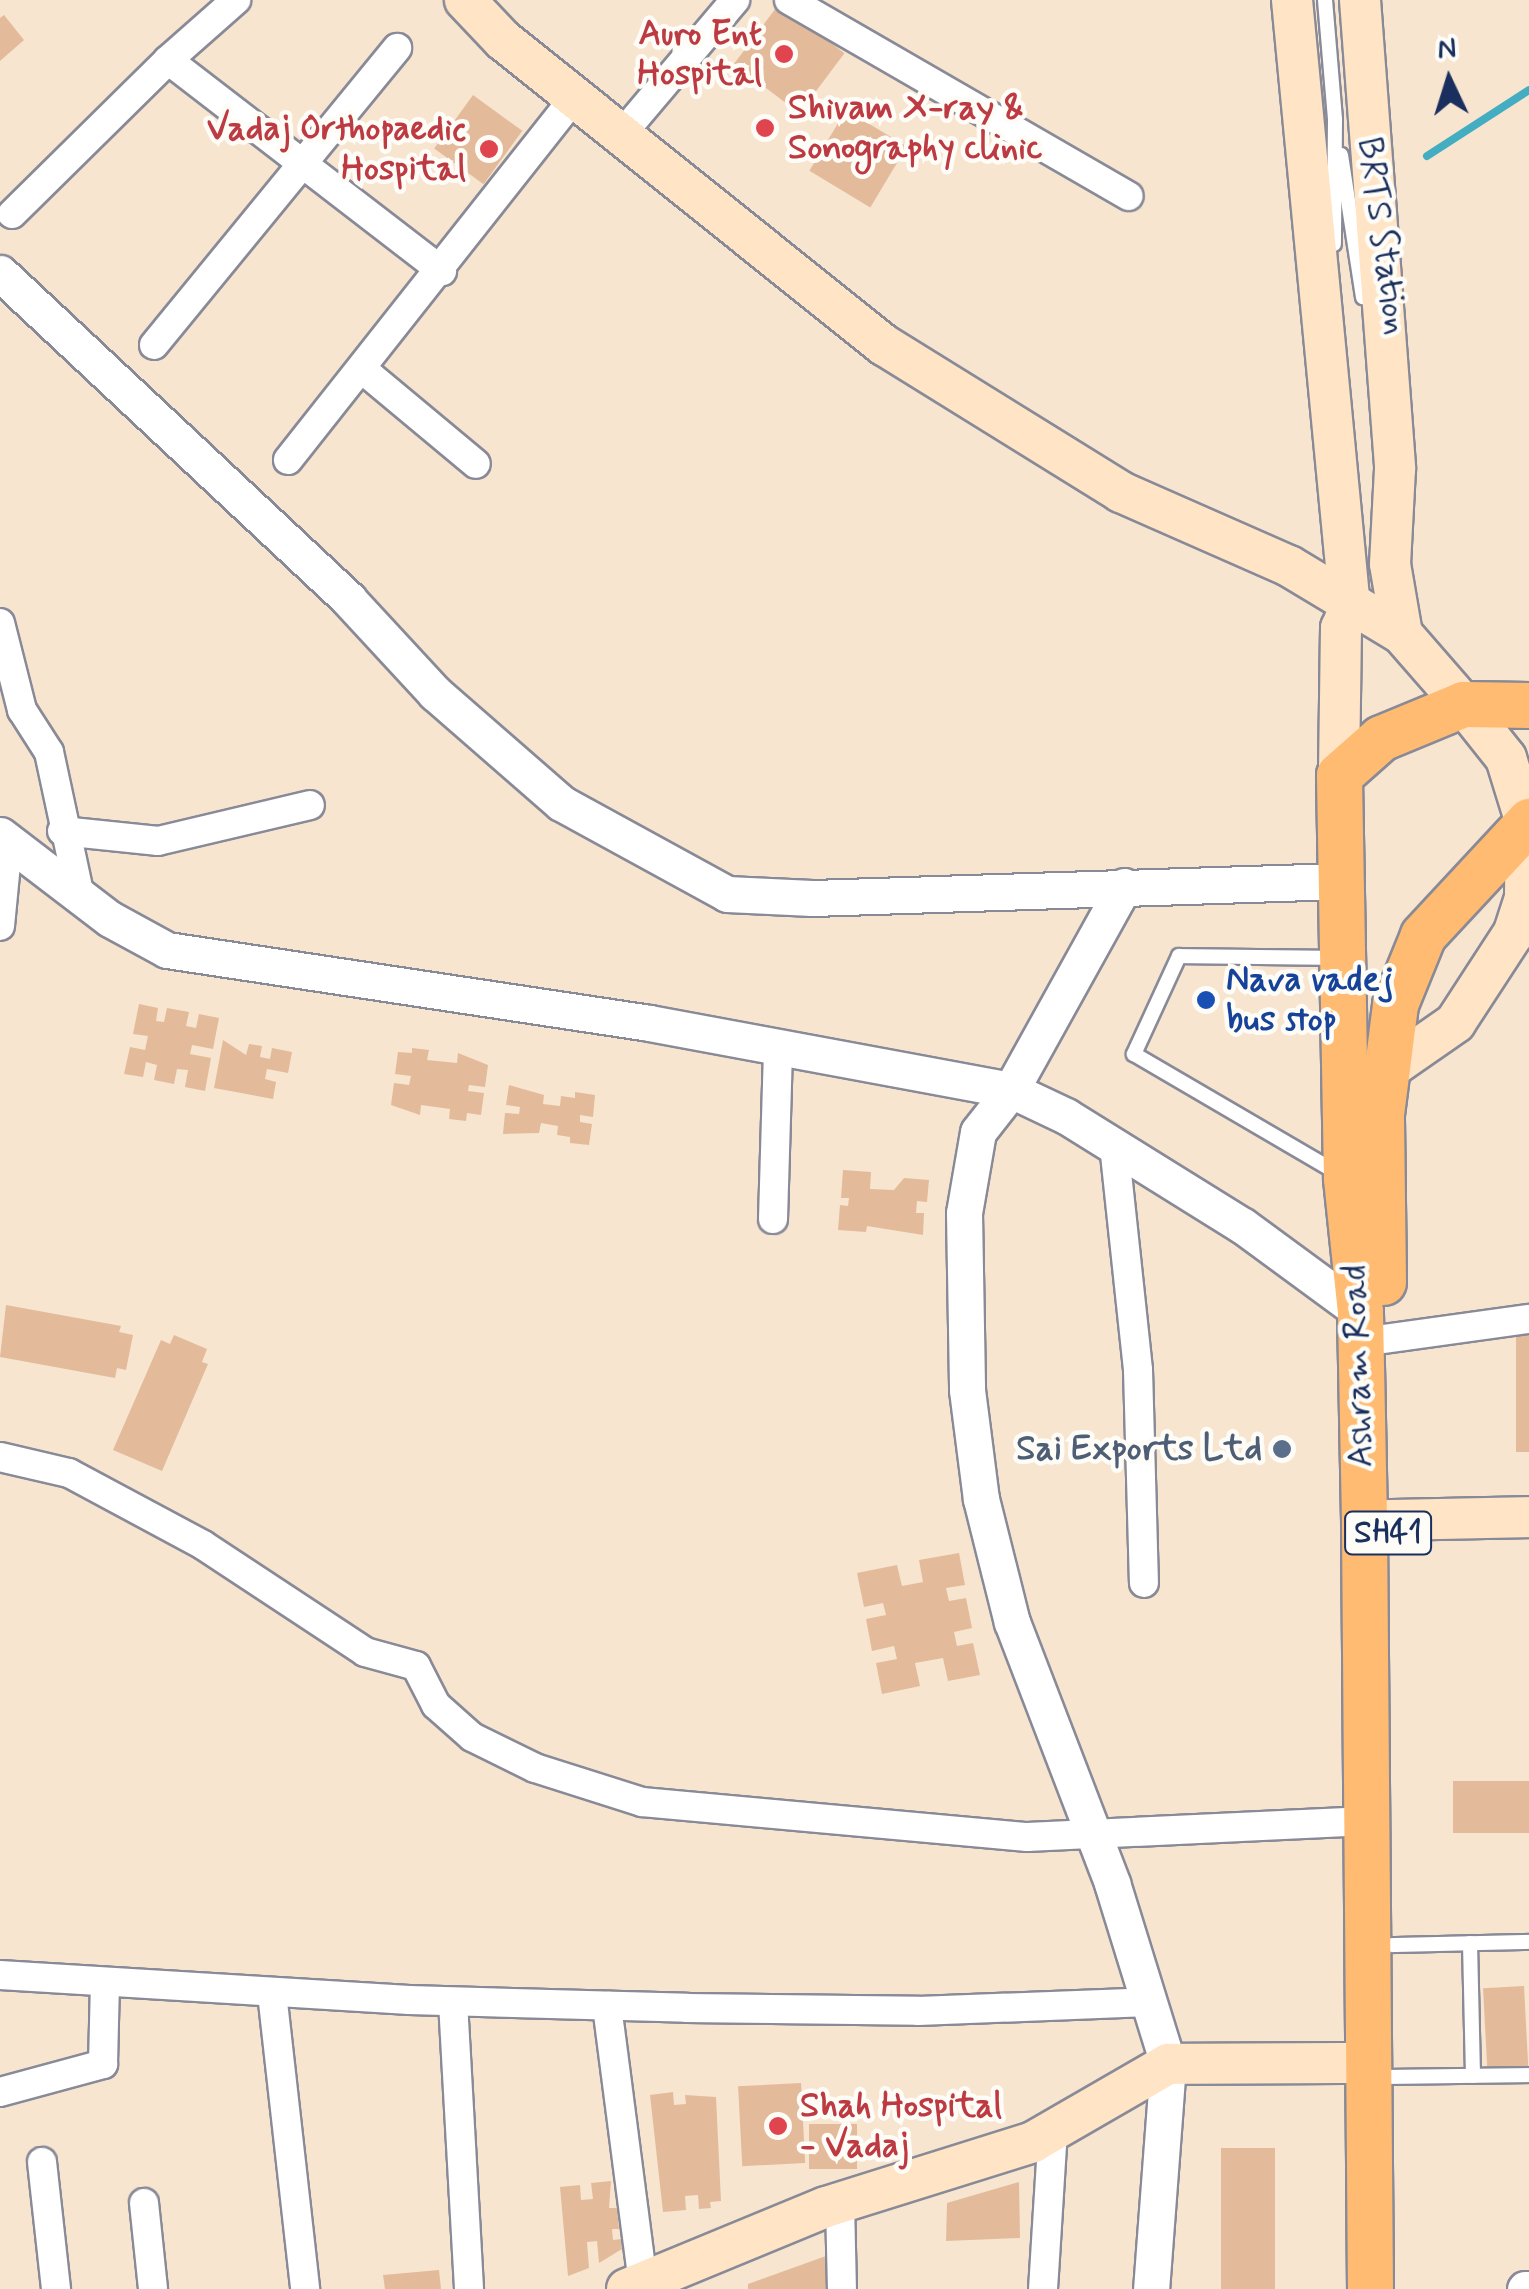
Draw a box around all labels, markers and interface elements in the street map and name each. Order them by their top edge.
place label: Auro Ent Hospital [637,13,762,95]
north arrow [1399,30,1499,130]
text: N [1436,30,1457,69]
marker: Auro Ent Hospital [771,41,797,67]
place label: Shivam X-ray & Sonography clinic [788,87,1041,169]
place label: Vadaj Orthopaedic Hospital [205,108,466,190]
marker: Shivam X-ray & Sonography clinic [752,115,778,141]
street label: BRTS Station [1347,135,1417,337]
marker: Vadaj Orthopaedic Hospital [476,136,502,162]
place label: Nava vadej bus stop [1226,959,1388,1041]
marker: Nava vadej bus stop [1195,989,1217,1011]
street label: Ashram Road [1334,1266,1382,1466]
place label: Sai Exports Ltd [1023,1428,1262,1470]
marker: Sai Exports Ltd [1271,1438,1293,1460]
road number: SH41 [1343,1506,1433,1560]
place label: Shah Hospital - Vadaj [800,2085,1006,2167]
marker: Shah Hospital - Vadaj [765,2113,791,2139]

